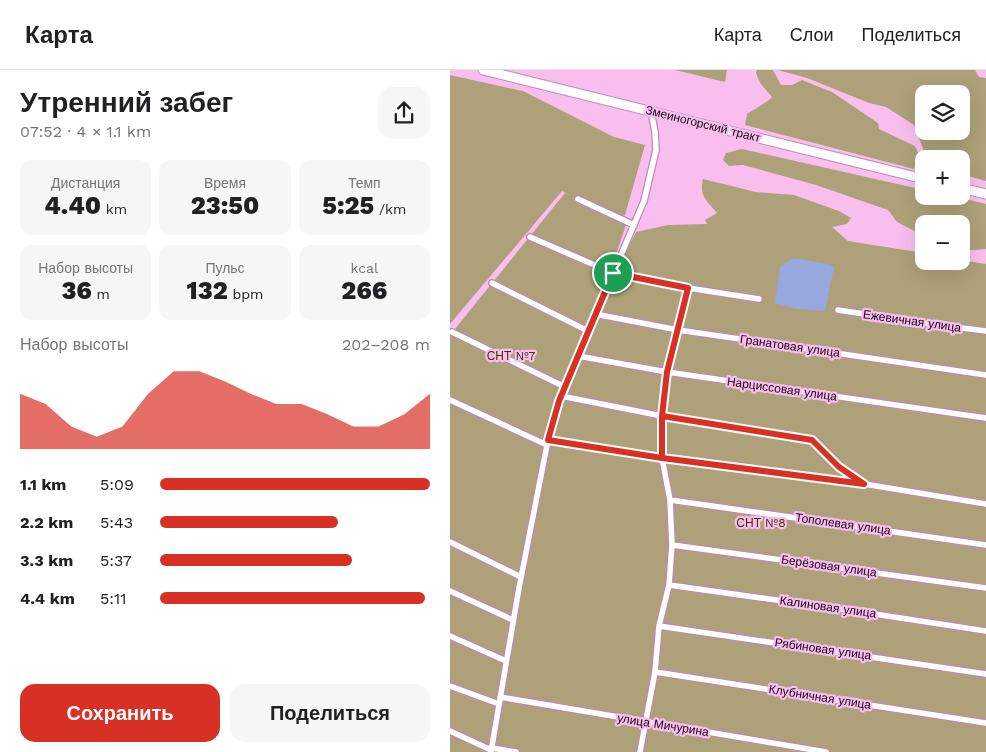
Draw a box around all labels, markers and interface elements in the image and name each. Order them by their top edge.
text: Карта [25,21,93,49]
text: Карта [714,24,762,45]
text: Слои [790,24,834,45]
text: Поделиться [862,24,961,45]
map controls [915,85,970,270]
button: layers [915,85,970,140]
text: Утренний забег [20,86,233,119]
button: share [378,87,430,139]
street label: Змеиногорский тракт [644,103,762,145]
text: 07:52 · 4 × 1.1 km [20,122,151,141]
button: + [915,150,970,205]
text: Дистанция [51,175,120,191]
text: Время [204,175,246,191]
text: Темп [348,175,381,191]
text: 4.40 [44,191,101,220]
text: 23:50 [191,191,259,220]
text: 5:25 [322,191,374,220]
text: km [101,201,127,217]
text: /km [374,201,406,217]
button: − [915,215,970,270]
pin [592,252,634,294]
icon: arrive [599,259,627,287]
text: Набор высоты [38,260,133,276]
text: Пульс [205,260,245,276]
text: kcal [350,260,378,276]
text: 36 [61,276,92,305]
text: 132 [187,276,228,305]
text: 266 [341,276,387,305]
text: m [92,286,110,302]
text: bpm [228,286,263,302]
street label: Ежевичная улица [862,307,962,335]
street label: Гранатовая улица [739,332,841,360]
text: Набор высоты [20,335,128,354]
text: 202–208 m [342,335,430,354]
park label: СНТ №7 [487,349,536,363]
street label: Нарциссовая улица [726,374,838,404]
text: 1.1 km [20,475,66,494]
text: 5:09 [100,475,134,494]
street label: Тополевая улица [794,510,892,538]
text: 2.2 km [20,513,73,532]
text: 5:43 [100,513,133,532]
park label: СНТ №8 [736,516,786,530]
text: 3.3 km [20,551,73,570]
text: 5:37 [100,551,132,570]
street label: Берёзовая улица [780,552,878,580]
text: 4.4 km [20,589,75,608]
text: 5:11 [100,589,127,608]
street label: Калиновая улица [779,593,877,621]
street label: Рябиновая улица [774,635,873,663]
street label: Клубничная улица [768,682,873,712]
button: Сохранить [20,684,220,742]
button: Поделиться [230,684,430,742]
street label: улица Мичурина [616,711,710,739]

